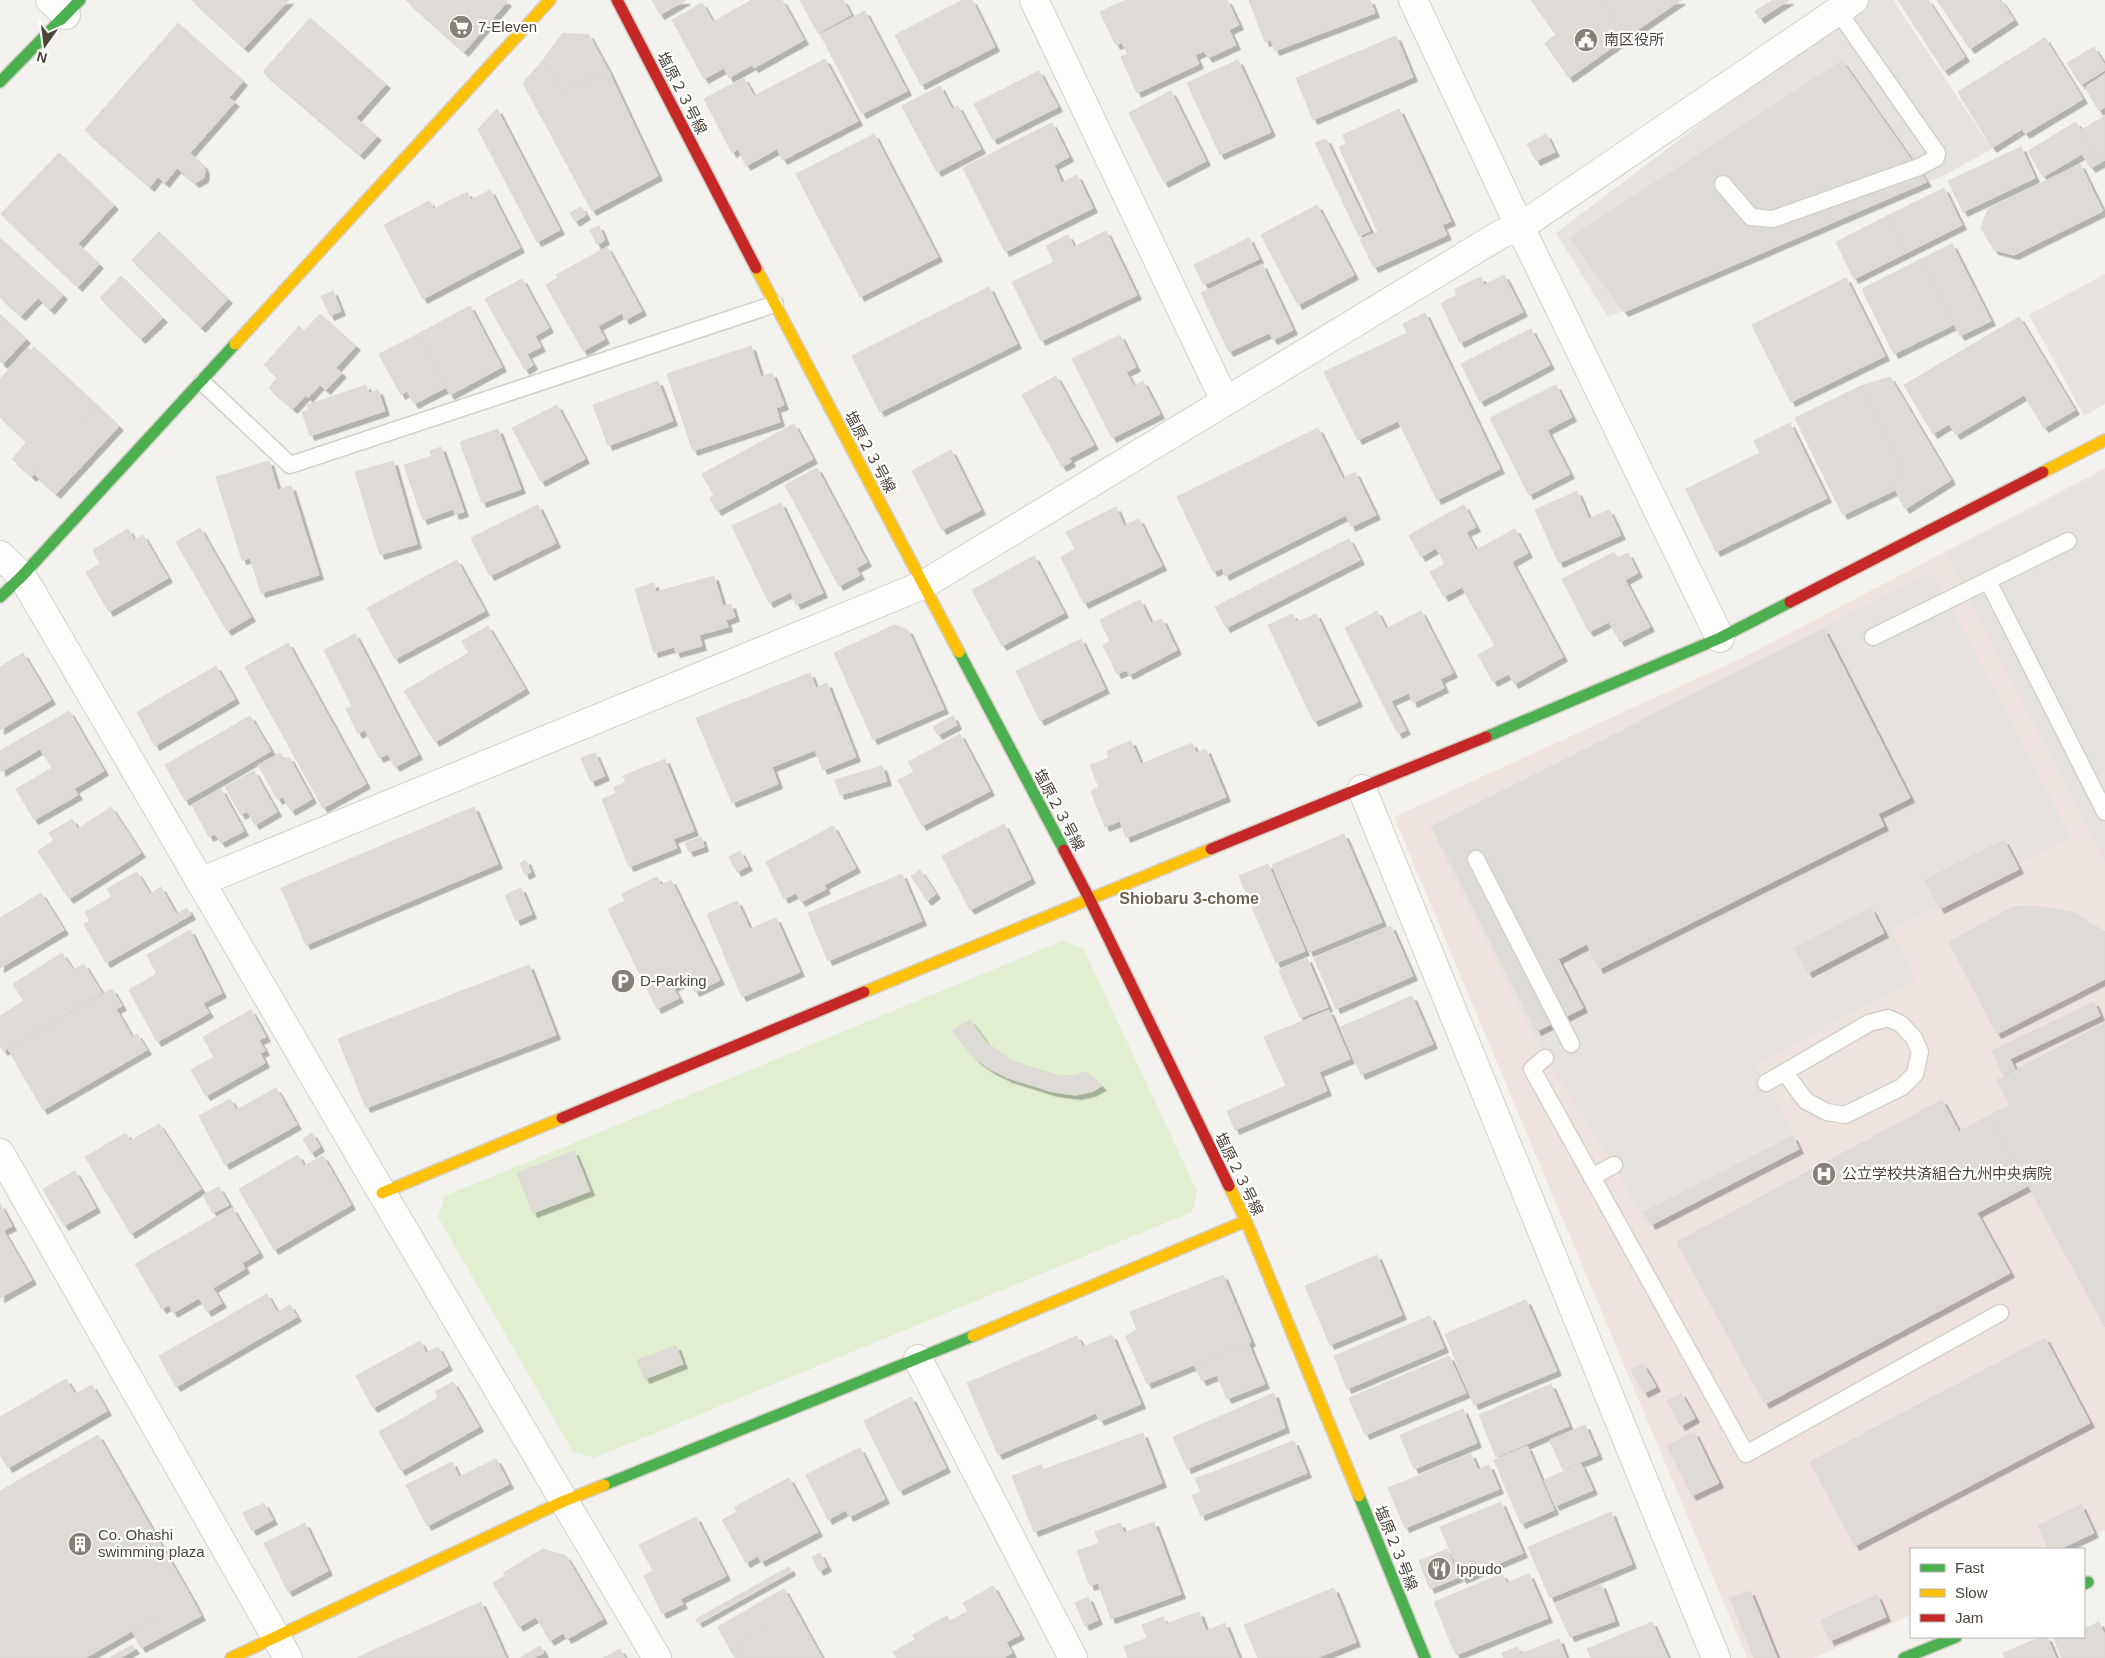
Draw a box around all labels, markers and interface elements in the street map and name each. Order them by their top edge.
supermarket icon: 7-Eleven [448,14,474,40]
place label: 7-Eleven [478,18,537,35]
north arrow [20,20,70,70]
public building icon: 南区役所 [1573,27,1599,53]
place label: 南区役所 [1604,31,1664,48]
text: N [35,49,49,67]
street label: 塩原２３号線 [654,49,710,137]
street label: 塩原２３号線 [842,408,899,495]
street label: 塩原２３号線 [1031,766,1088,853]
district label: Shiobaru 3-chome [1119,890,1259,907]
parking icon: D-Parking [610,968,636,994]
place label: D-Parking [640,972,707,989]
street label: 塩原２３号線 [1212,1130,1267,1218]
hospital icon: 公立学校共済組合九州中央病院 [1811,1161,1837,1187]
place label: 公立学校共済組合九州中央病院 [1842,1165,2052,1182]
street label: 塩原２３号線 [1372,1503,1421,1593]
place label: Co. Ohashi swimming plaza [98,1526,205,1560]
building icon: Co. Ohashi swimming plaza [67,1531,93,1557]
legend [1910,1548,2085,1638]
restaurant icon: Ippudo [1426,1556,1452,1582]
text: Fast [1955,1559,1985,1576]
place label: Ippudo [1456,1560,1502,1577]
text: Slow [1955,1584,1988,1601]
text: Jam [1955,1609,1983,1626]

